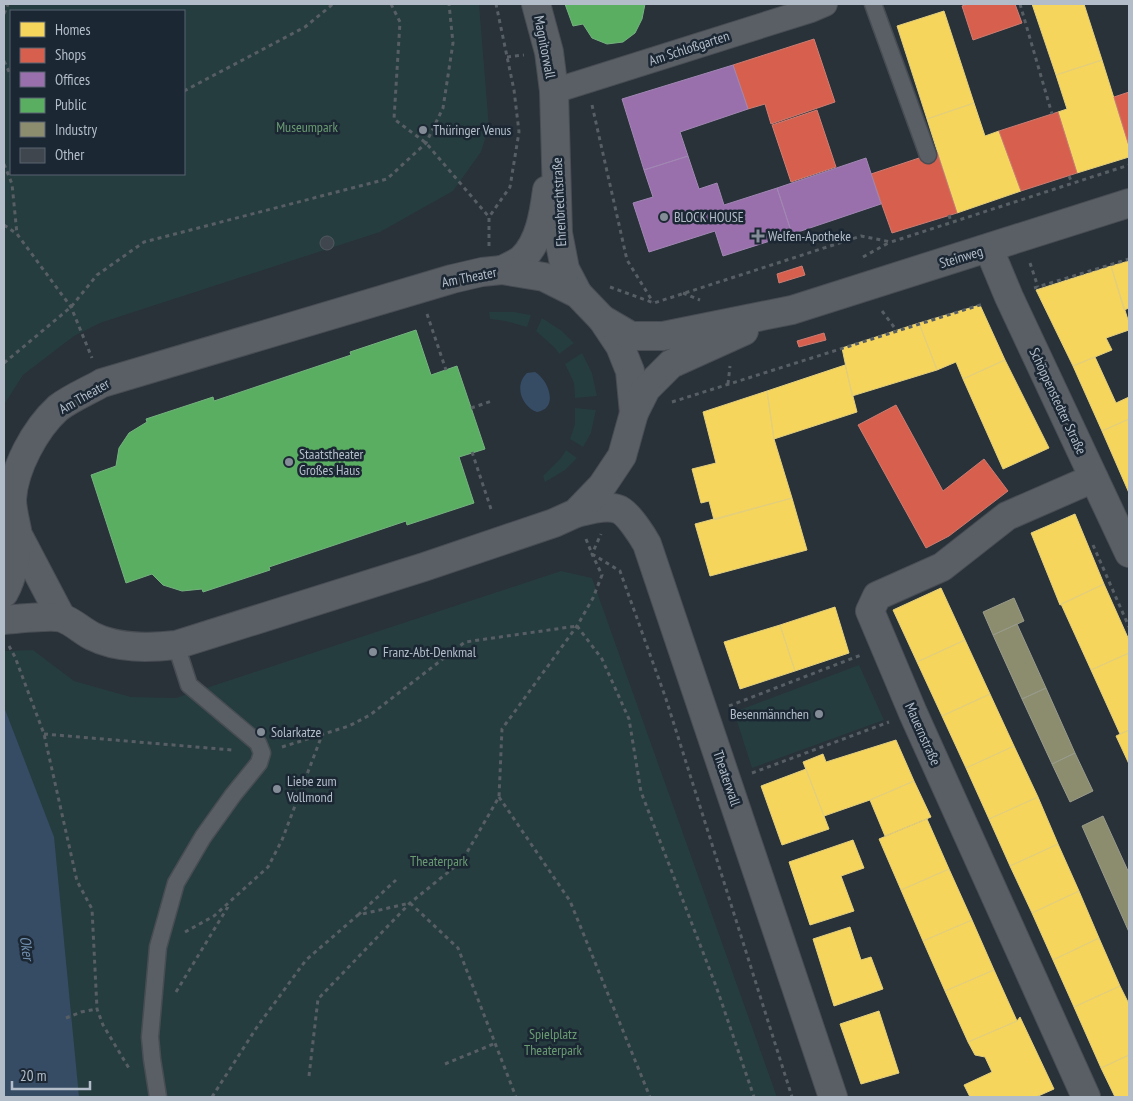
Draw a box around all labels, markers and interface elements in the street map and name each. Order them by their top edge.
legend [10,10,185,175]
street label: Magnitorwall [530,14,560,81]
text: Homes [55,20,91,39]
street label: Am Schloßgarten [647,27,731,69]
text: Shops [55,45,86,64]
text: Offices [55,70,90,89]
text: Public [55,95,87,114]
park label: Museumpark [276,118,338,136]
text: Industry [55,120,97,139]
place label: Thüringer Venus [433,121,512,139]
marker: Thüringer Venus [417,124,429,136]
text: Other [55,145,85,164]
street label: Ehrenbrechtstraße [548,157,570,247]
place label: BLOCK HOUSE [674,208,744,226]
marker: BLOCK HOUSE [658,211,670,223]
place label: Welfen-Apotheke [768,227,851,245]
marker: Welfen-Apotheke [752,230,764,242]
street label: Steinweg [937,242,985,272]
street label: Am Theater [440,263,498,291]
street label: Schöppenstedter Straße [1025,345,1091,457]
street label: Am Theater [55,374,113,418]
place label: Staatstheater Großes Haus [299,445,364,479]
marker: Staatstheater Großes Haus [283,456,295,468]
place label: Franz-Abt-Denkmal [383,643,477,661]
marker: Franz-Abt-Denkmal [367,646,379,658]
street label: Mauernstraße [901,700,945,768]
place label: Besenmännchen [730,705,809,723]
marker: Besenmännchen [813,708,825,720]
place label: Solarkatze [271,723,321,741]
marker: Solarkatze [255,726,267,738]
street label: Theaterwall [709,748,745,809]
place label: Liebe zum Vollmond [286,772,337,806]
marker: Liebe zum Vollmond [271,783,283,795]
park label: Theaterpark [410,852,469,870]
water label: Oker [16,935,39,963]
park label: Spielplatz Theaterpark [524,1025,583,1059]
scale bar [12,1058,90,1090]
text: 20 m [20,1066,46,1085]

